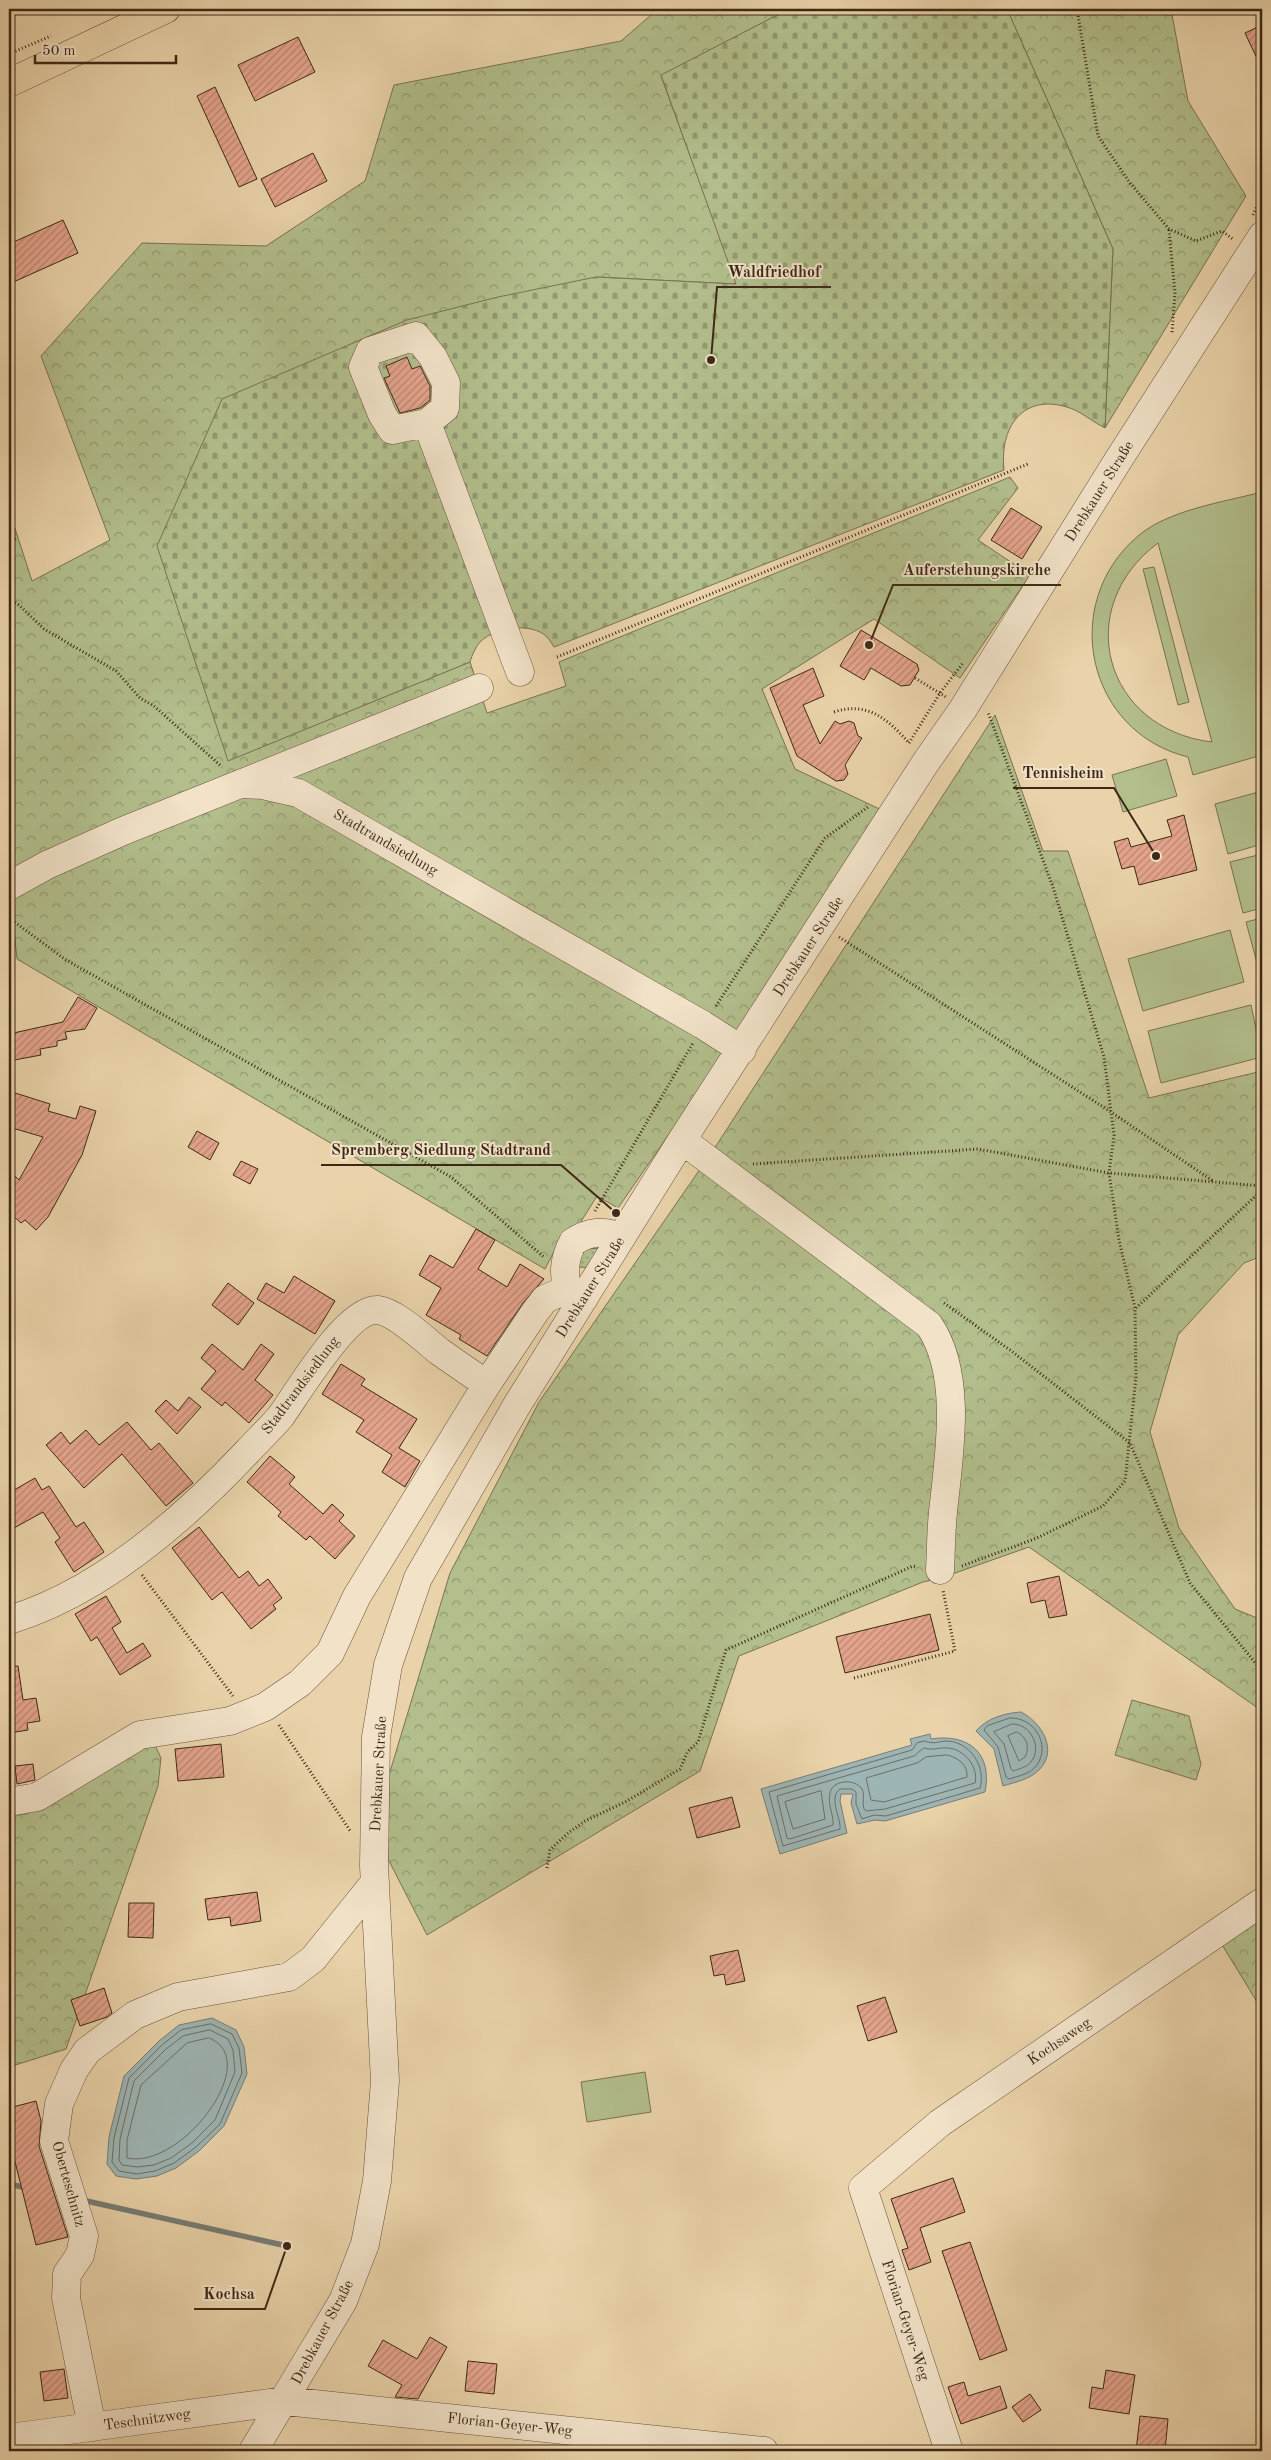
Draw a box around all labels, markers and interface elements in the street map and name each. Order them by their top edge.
scale bar [35,32,176,64]
text: 50 m [42,44,76,59]
callout: Waldfriedhof [717,256,831,287]
text: Waldfriedhof [727,265,822,281]
street label: Drebkauer Straße [1063,439,1137,545]
callout: Auferstehungskirche [893,554,1061,585]
text: Auferstehungskirche [903,563,1051,579]
callout: Tennisheim [1013,757,1114,788]
text: Tennisheim [1022,766,1104,782]
street label: Stadtrandsiedlung [330,807,440,879]
street label: Drebkauer Straße [771,894,847,999]
callout: Spremberg Siedlung Stadtrand [321,1134,561,1165]
text: Spremberg Siedlung Stadtrand [331,1143,551,1159]
street label: Drebkauer Straße [554,1235,628,1341]
street label: Stadtrandsiedlung [260,1334,343,1438]
street label: Drebkauer Straße [369,1716,390,1832]
street label: Kochsaweg [1025,2016,1094,2069]
street label: Oberteschnitz [48,2140,87,2229]
street label: Florian-Geyer-Weg [878,2258,931,2383]
callout: Kochsa [194,2278,265,2309]
street label: Drebkauer Straße [290,2278,357,2387]
text: Kochsa [203,2287,255,2303]
street label: Teschnitzweg [103,2407,192,2434]
street label: Florian-Geyer-Weg [446,2411,573,2440]

